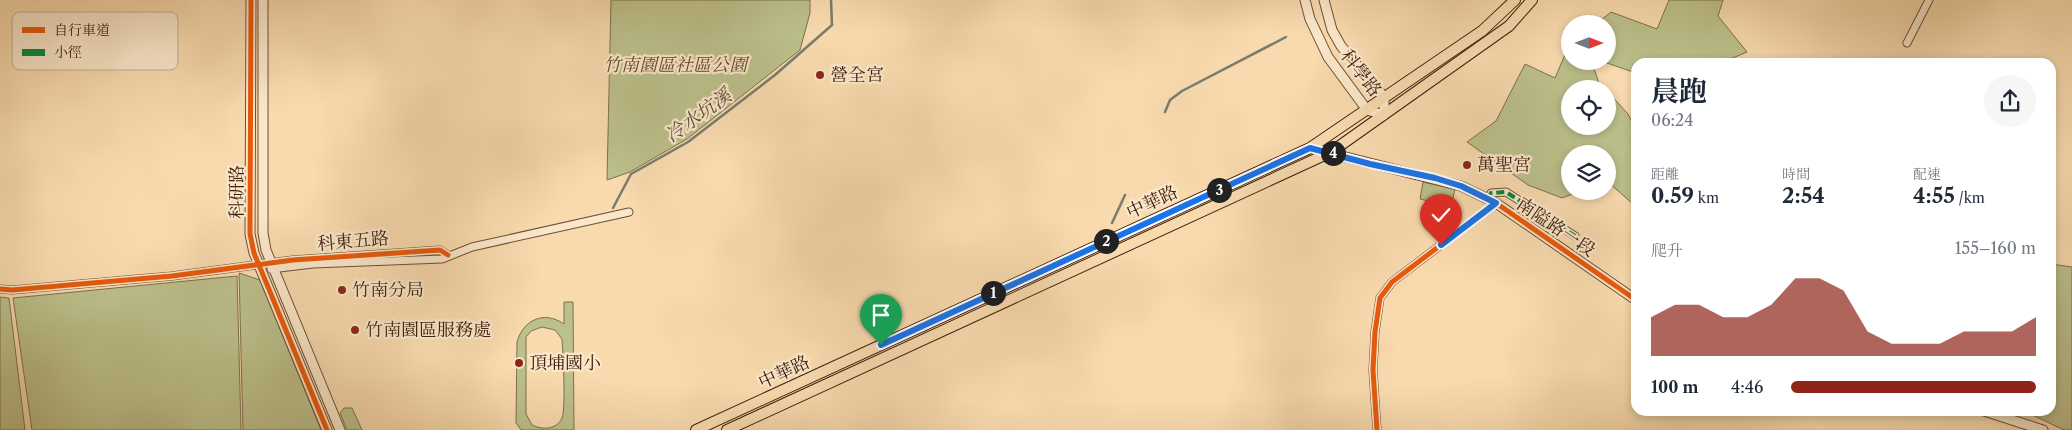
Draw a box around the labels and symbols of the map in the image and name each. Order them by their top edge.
legend [12,12,178,70]
north arrow [1561,15,1616,70]
text: 自行車道 [54,21,110,39]
text: 小徑 [54,43,82,61]
street label: 科學路 [1336,45,1386,101]
park label: 竹南園區社區公園 [603,54,750,76]
place label: 營全宮 [830,64,884,86]
marker: 營全宮 [814,69,826,81]
water label: 冷水坑溪 [661,83,737,147]
pin: 4 [1320,140,1346,166]
place label: 萬聖宮 [1477,154,1531,176]
marker: 萬聖宮 [1461,159,1473,171]
street label: 科研路 [226,165,248,219]
pin: 3 [1206,178,1232,202]
street label: 中華路 [1123,181,1181,223]
street label: 南隘路一段 [1513,193,1599,261]
pin [1420,194,1462,245]
street label: 科東五路 [316,227,390,255]
pin: 2 [1094,228,1118,254]
place label: 竹南分局 [352,279,424,301]
pin: 1 [980,280,1006,306]
marker: 竹南分局 [336,284,348,296]
pin [860,294,902,345]
place label: 竹南園區服務處 [365,319,491,341]
marker: 竹南園區服務處 [349,324,361,336]
street label: 中華路 [755,351,813,393]
place label: 頂埔國小 [529,352,601,374]
marker: 頂埔國小 [513,357,525,369]

